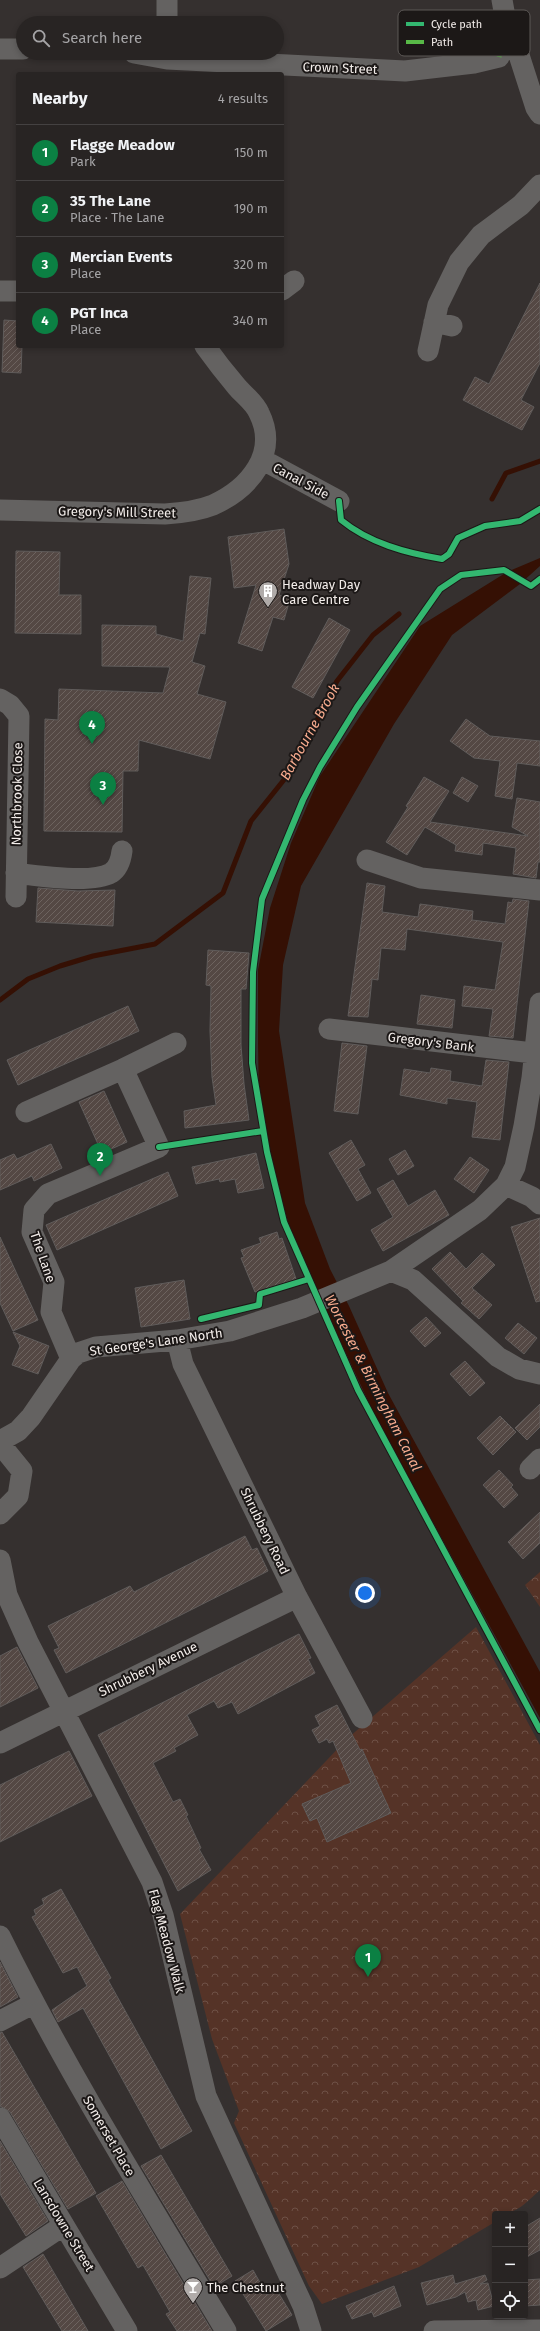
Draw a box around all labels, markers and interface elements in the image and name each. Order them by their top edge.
legend [398,10,530,56]
search box [16,16,284,60]
text: Cycle path [431,18,482,31]
icon: search [30,27,52,49]
text: Search here [62,29,142,47]
text: Path [431,36,453,49]
street label: Crown Street [302,59,378,77]
text: Nearby [32,88,87,109]
text: 4 results [218,91,268,106]
text: Flagge Meadow [70,136,175,154]
text: 1 [42,145,48,160]
text: 150 m [234,145,268,160]
text: Park [70,154,96,169]
text: 35 The Lane [70,192,151,210]
text: 2 [42,201,48,216]
text: 190 m [234,201,268,216]
text: Place · The Lane [70,210,164,225]
text: Mercian Events [70,248,173,266]
text: 3 [42,257,48,272]
text: 320 m [233,257,268,272]
text: Place [70,266,101,281]
text: PGT Inca [70,304,128,322]
text: 4 [41,313,49,328]
text: 340 m [233,313,268,328]
text: Place [70,322,101,337]
street label: Canal Side [270,460,332,502]
street label: Gregory's Mill Street [58,503,176,521]
place label: Headway Day Care Centre [282,577,361,607]
building icon: Headway Day Care Centre [257,580,279,608]
water label: Barbourne Brook [277,681,344,783]
pin: 4 [79,711,105,744]
street label: Northbrook Close [9,742,25,846]
pin: 3 [90,772,116,805]
street label: Gregory's Bank [387,1029,475,1055]
pin: 2 [87,1143,113,1176]
street label: The Lane [27,1230,59,1284]
water label: Worcester & Birmingham Canal [321,1292,425,1474]
street label: St George's Lane North [89,1325,223,1359]
street label: Shrubbery Road [238,1485,292,1577]
your location [355,1583,375,1603]
street label: Shrubbery Avenue [96,1639,200,1699]
street label: Flag Meadow Walk [146,1887,188,1995]
pin: 1 [355,1944,381,1977]
street label: Somerset Place [80,2093,138,2179]
street label: Lansdowne Street [30,2176,98,2274]
map controls [492,2211,528,2319]
button: + [492,2211,528,2247]
button: − [492,2247,528,2283]
bar icon: The Chestnut [182,2276,204,2304]
place label: The Chestnut [207,2280,285,2295]
button: locate [492,2283,528,2319]

